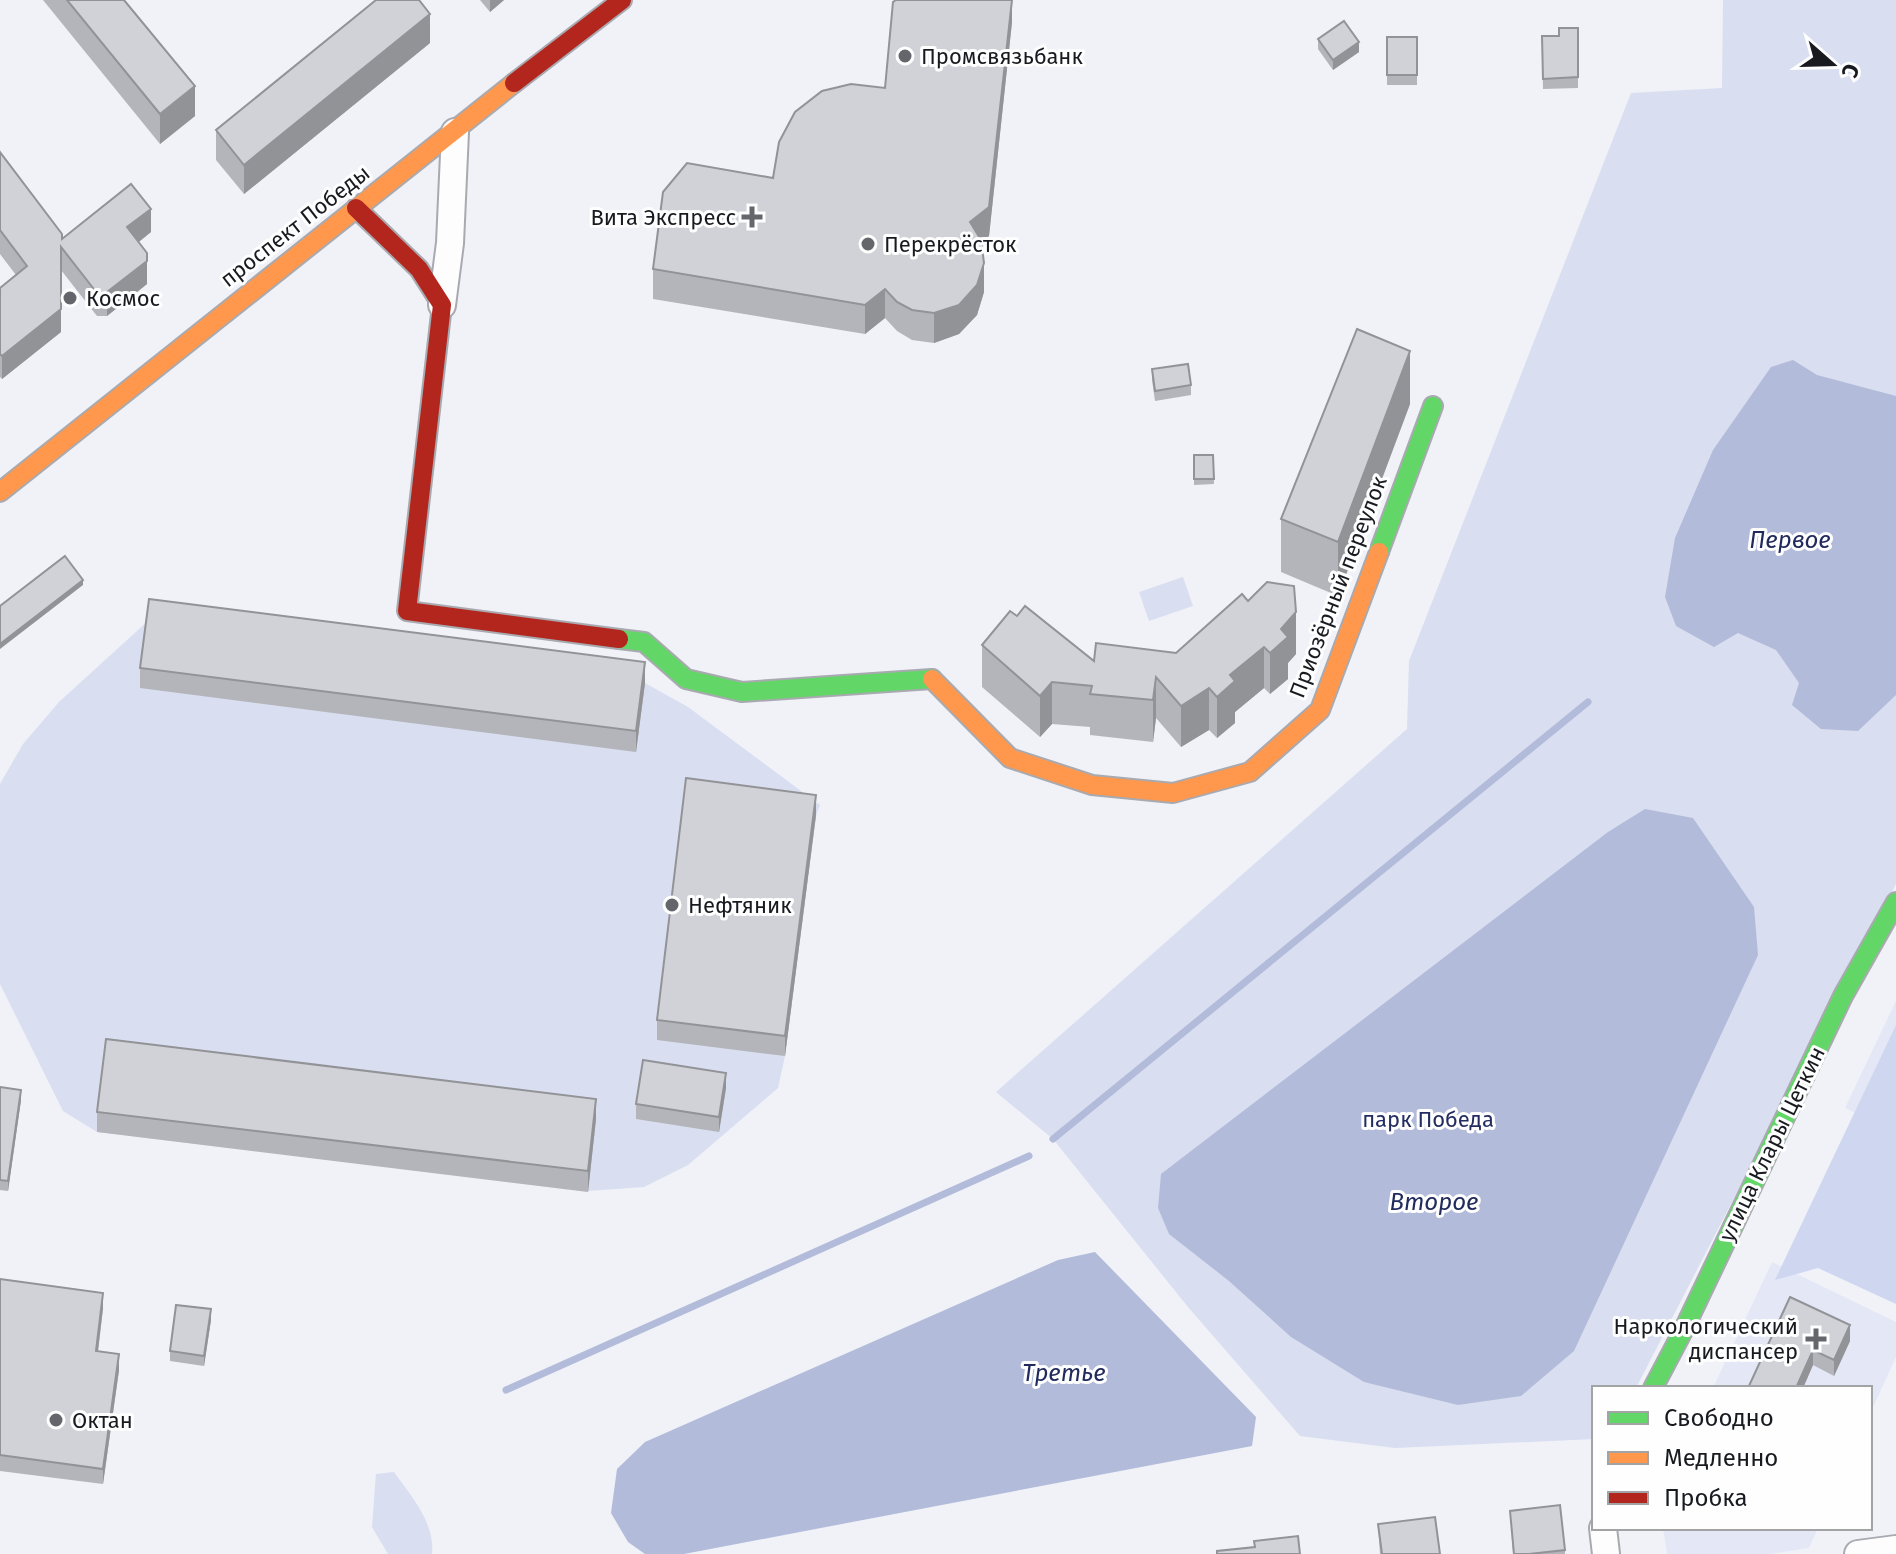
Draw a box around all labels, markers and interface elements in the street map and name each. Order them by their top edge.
north arrow [1792,24,1872,104]
place label: Промсвязьбанк [921,43,1083,70]
marker: Промсвязьбанк [896,47,914,65]
text: С [1835,60,1865,82]
street label: проспект Победы [215,159,375,293]
place label: Вита Экспресс [590,204,736,231]
marker: Вита Экспресс [743,208,761,226]
place label: Перекрёсток [884,231,1017,258]
marker: Перекрёсток [859,235,877,253]
place label: Космос [86,285,160,312]
marker: Космос [61,289,79,307]
street label: Приозёрный переулок [1283,472,1393,702]
water label: Первое [1749,526,1831,554]
place label: Нефтяник [688,892,792,919]
marker: Нефтяник [663,896,681,914]
street label: улица Клары Цеткин [1713,1042,1831,1246]
park label: парк Победa [1362,1106,1494,1133]
water label: Второе [1390,1188,1478,1216]
place label: Наркологический диспансер [1614,1313,1798,1365]
marker: Наркологический диспансер [1805,1328,1827,1350]
water label: Третье [1022,1359,1106,1387]
legend [1592,1386,1872,1530]
text: Свободно [1664,1404,1774,1432]
place label: Октан [72,1407,133,1434]
marker: Октан [47,1411,65,1429]
text: Медленно [1664,1444,1778,1472]
text: Пробка [1664,1484,1748,1512]

